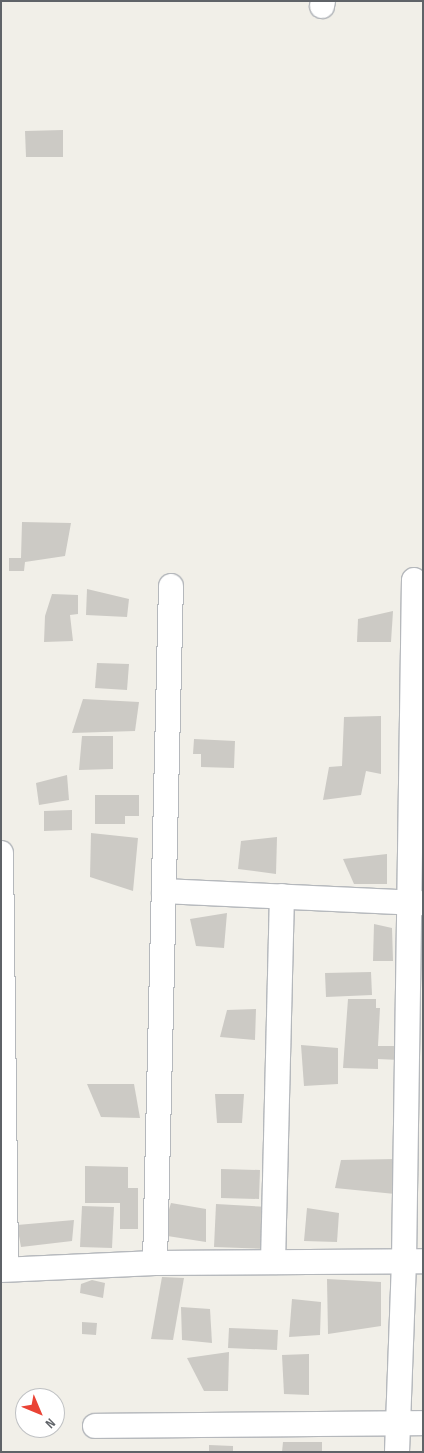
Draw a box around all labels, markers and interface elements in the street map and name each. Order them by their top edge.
north arrow [15,1388,65,1438]
text: N [42,1415,59,1432]

